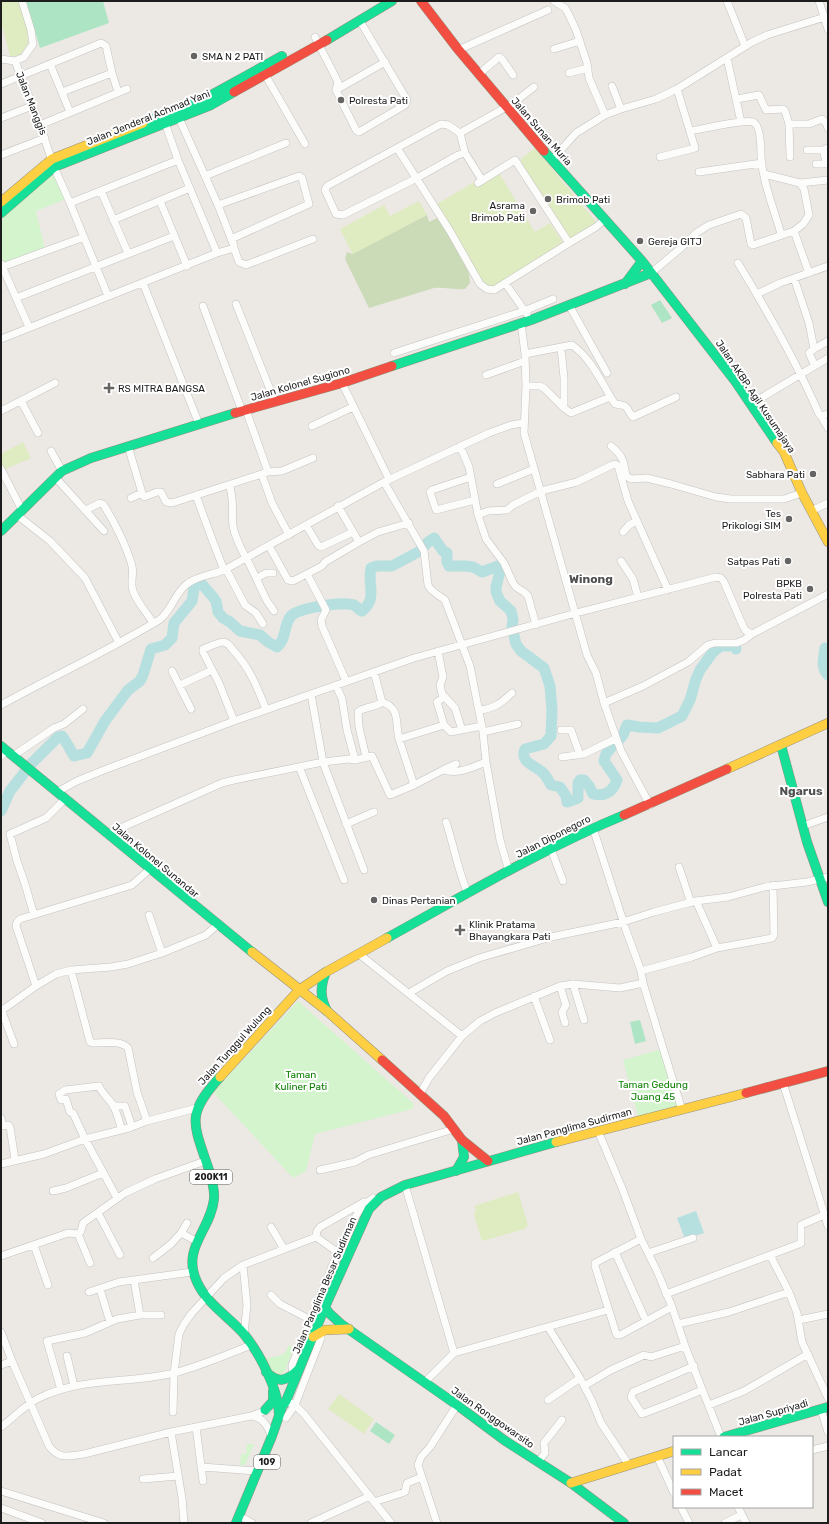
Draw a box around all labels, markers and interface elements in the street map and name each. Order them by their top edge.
marker: SMA N 2 PATI [189,51,199,61]
place label: SMA N 2 PATI [202,51,263,63]
street label: Jalan Manggis [13,70,49,137]
street label: Jalan Jenderal Achmad Yani [85,88,212,148]
marker: Polresta Pati [336,95,346,105]
place label: Polresta Pati [349,95,408,107]
street label: Jalan Sunan Muria [508,95,574,168]
marker: Brimob Pati [543,194,553,204]
place label: Brimob Pati [556,194,610,206]
place label: Asrama Brimob Pati [471,200,525,224]
marker: Asrama Brimob Pati [528,206,538,216]
marker: Gereja GITJ [635,236,645,246]
place label: Gereja GITJ [648,236,702,248]
street label: Jalan AKBP. Agil Kusumajaya [713,338,798,455]
street label: Jalan Kolonel Sugiono [249,364,351,404]
marker: RS MITRA BANGSA [103,382,115,394]
place label: RS MITRA BANGSA [118,383,205,395]
place label: Sabhara Pati [746,469,805,481]
marker: Sabhara Pati [808,469,818,479]
place label: Tes Prikologi SIM [722,508,781,532]
marker: Tes Prikologi SIM [784,514,794,524]
place label: Satpas Pati [727,556,780,568]
marker: Satpas Pati [783,556,793,566]
district label: Winong [569,572,613,586]
place label: BPKB Polresta Pati [743,578,802,602]
marker: BPKB Polresta Pati [805,584,815,594]
district label: Ngarus [779,784,823,798]
street label: Jalan Diponegoro [514,813,593,861]
street label: Jalan Kolonel Sunandar [110,821,201,901]
marker: Dinas Pertanian [369,895,379,905]
place label: Dinas Pertanian [382,895,456,907]
place label: Klinik Pratama Bhayangkara Pati [469,919,550,943]
marker: Klinik Pratama Bhayangkara Pati [454,924,466,936]
street label: Jalan Tunggul Wulung [196,1004,273,1088]
park label: Taman Kuliner Pati [275,1069,327,1093]
park label: Taman Gedung Juang 45 [618,1079,688,1103]
street label: Jalan Panglima Sudirman [515,1106,633,1148]
road number: 200K11 [190,1170,232,1184]
street label: Jalan Panglima Besar Sudirman [291,1215,359,1356]
street label: Jalan Ronggowarsito [449,1385,536,1451]
street label: Jalan Supriyadi [737,1397,809,1429]
legend [673,1436,813,1508]
text: Lancar [709,1445,748,1459]
road number: 109 [254,1455,280,1469]
text: Padat [709,1465,742,1479]
text: Macet [709,1485,743,1499]

